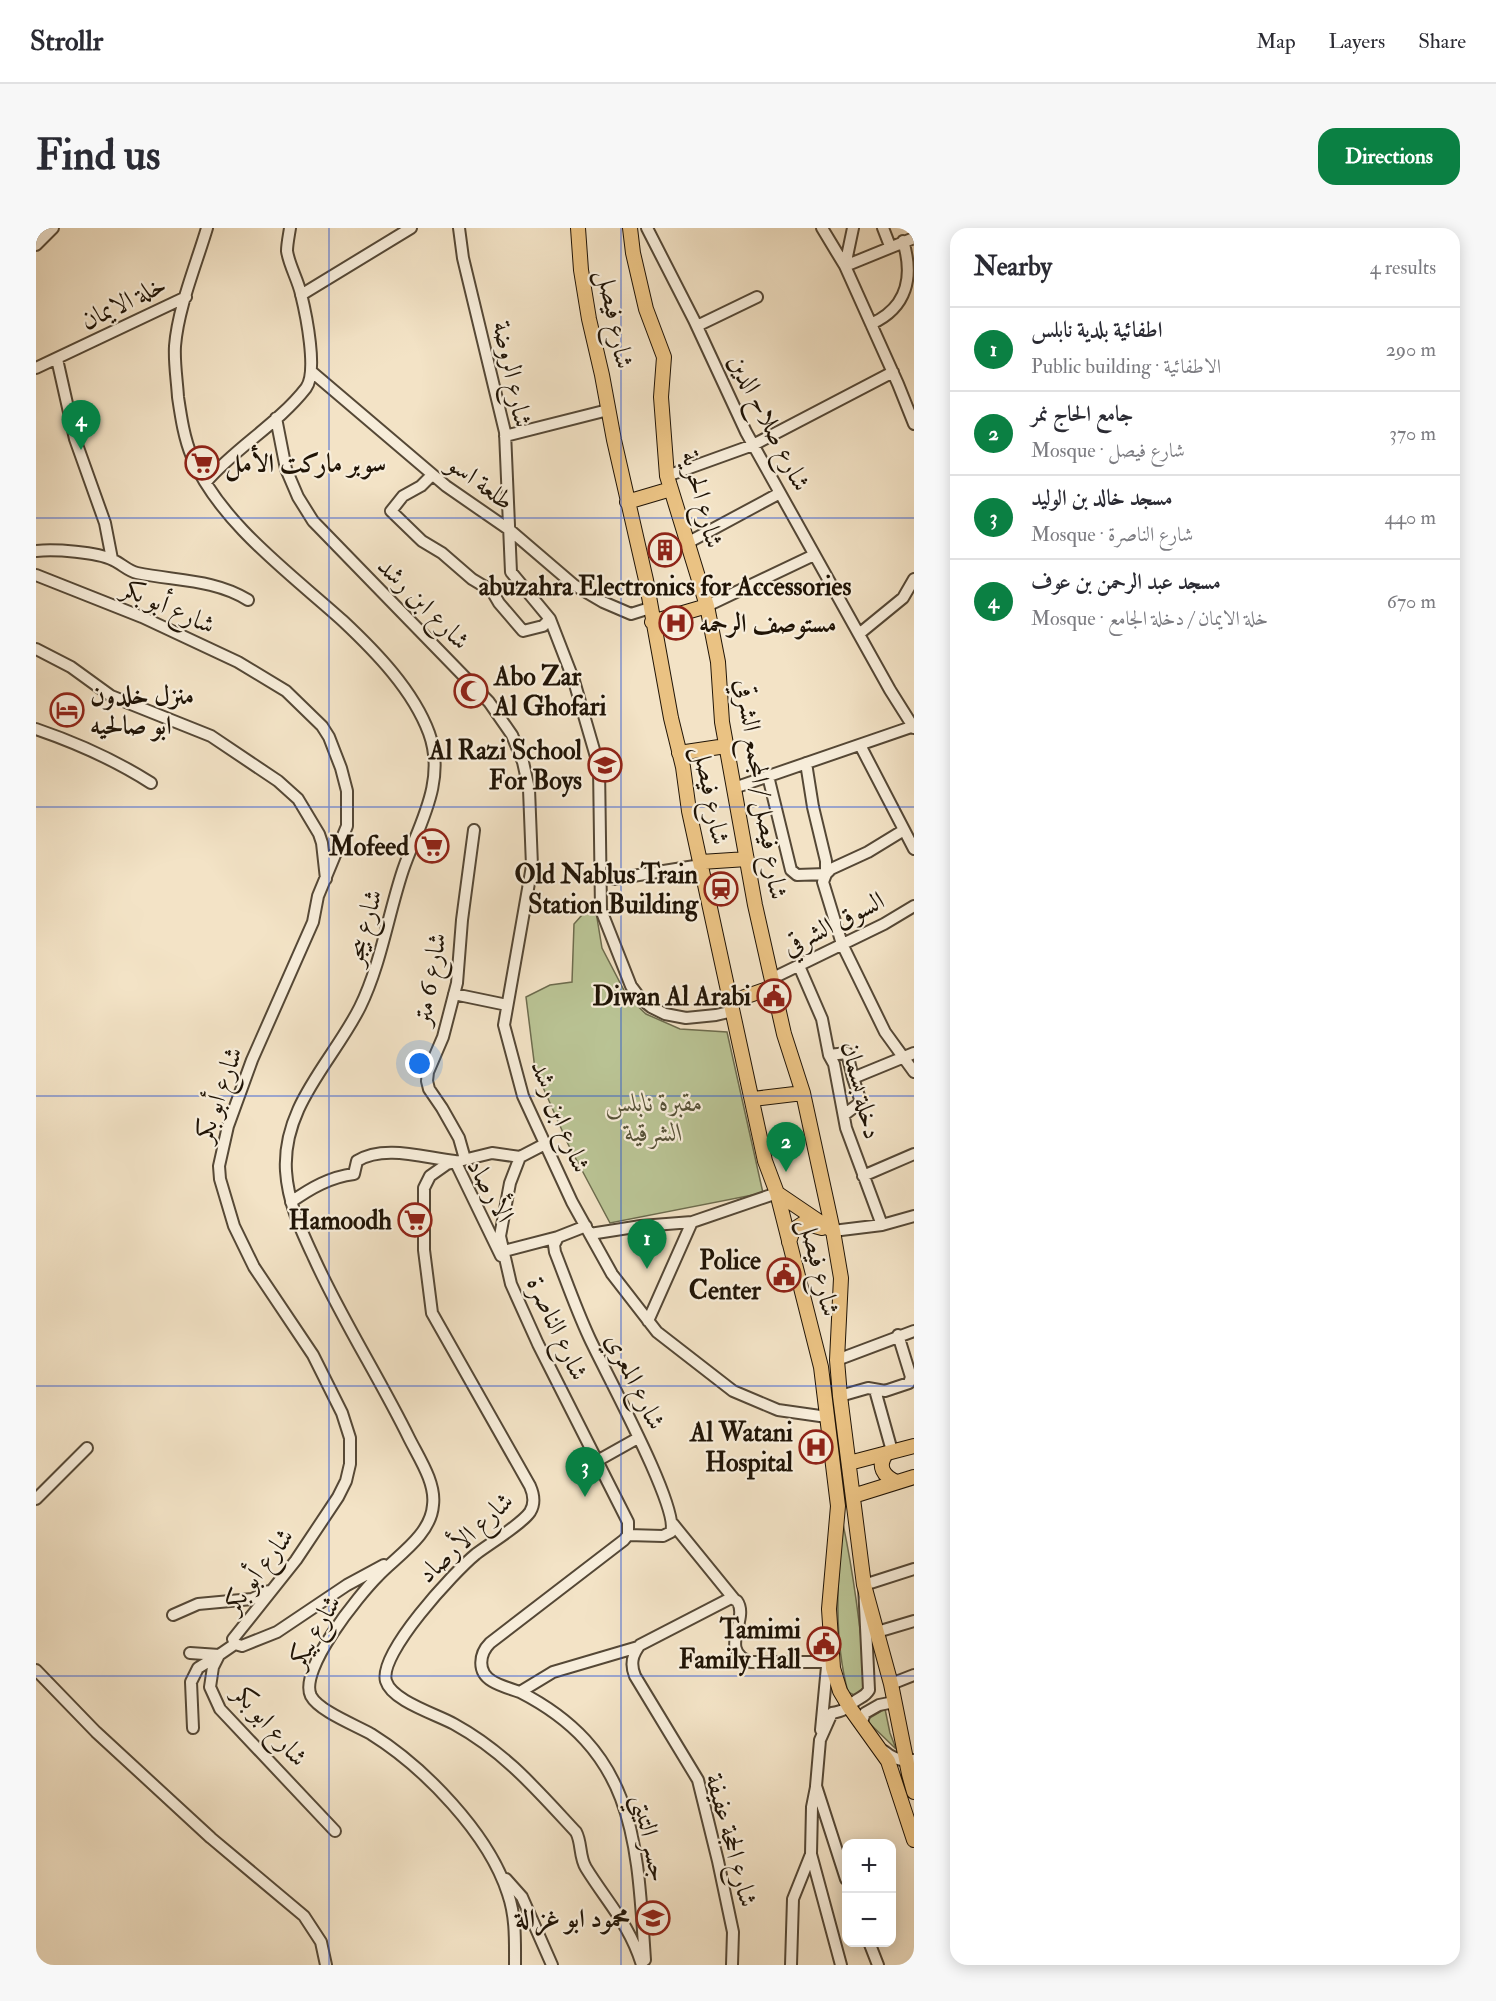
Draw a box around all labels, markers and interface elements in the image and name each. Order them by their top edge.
text: Strollr [30,24,103,59]
text: Map [1256,28,1296,55]
text: Layers [1329,28,1385,55]
text: Share [1418,28,1466,55]
button: Directions [1318,128,1460,185]
text: Find us [36,130,160,182]
text: Nearby [974,251,1052,283]
text: 4 results [1370,255,1436,280]
street label: شارع فيصل [585,267,640,372]
street label: خلة الايمان [75,269,171,337]
text: اطفائية بلدية نابلس [1031,316,1163,344]
street label: شارع الروضة [480,318,539,431]
text: 1 [990,337,997,362]
text: 290 m [1386,337,1436,362]
street label: شارع صلاح الدين [715,348,817,500]
text: Public building · الاطفائية [1031,354,1221,379]
pin: 4 [62,400,100,450]
text: جامع الحاج نمر [1031,400,1133,428]
text: 2 [988,421,999,446]
text: 370 m [1389,421,1436,446]
text: Mosque · شارع فيصل [1031,438,1185,463]
place label: سوبر ماركت الأمل [225,444,386,482]
supermarket icon: سوبر ماركت الأمل [184,445,220,481]
street label: طلعة اسو [439,446,520,518]
street label: شارع الحرية [669,447,730,553]
text: مسجد خالد بن الوليد [1031,484,1173,512]
text: 3 [990,505,997,530]
text: 440 m [1384,505,1436,530]
text: Mosque · شارع الناصرة [1031,522,1193,547]
building icon: abuzahra Electronics for Accessories [647,532,683,568]
street label: شارع ابن رشد [367,550,477,660]
text: مسجد عبد الرحمن بن عوف [1031,568,1221,596]
street label: شارع أبو بكر [112,569,221,646]
place label: abuzahra Electronics for Accessories [479,571,851,603]
text: 4 [988,589,999,614]
text: 670 m [1387,589,1436,614]
hospital icon: مستوصف الرحمه [658,605,694,641]
text: Mosque · خلة الايمان / دخلة الجامع [1031,606,1268,631]
place label: مستوصف الرحمه [699,608,837,640]
place label: Abo Zar Al Ghofari [493,661,606,723]
mosque icon: Abo Zar Al Ghofari [453,673,489,709]
street label: شارع فيصل / المجمع الشرقي [721,676,794,903]
place label: منزل خلدون ابو صالحيه [90,680,194,742]
hotel icon: منزل خلدون ابو صالحيه [49,692,85,728]
place label: Al Razi School For Boys [428,735,582,798]
street label: شارع فيصل [681,743,736,848]
school or university icon: Al Razi School For Boys [587,747,623,783]
supermarket icon: Mofeed [414,828,450,864]
place label: Mofeed [328,831,409,863]
place label: Old Nablus Train Station Building [515,859,699,922]
station icon: Old Nablus Train Station Building [703,871,739,907]
street label: السوق الشرقي [777,885,892,968]
street label: شارع بيجر [337,886,395,973]
street label: شارع 6 متر [406,930,459,1032]
public building icon: Diwan Al Arabi [756,978,792,1014]
place label: Diwan Al Arabi [592,981,751,1013]
street label: دخلة بسمان [833,1038,889,1142]
street label: شارع أبو بكر [185,1042,255,1150]
your location [405,1049,434,1078]
street label: شارع ابن رشد [518,1055,597,1179]
park label: مقبرة نابلس الشرقية [605,1087,703,1149]
pin: 2 [766,1122,806,1172]
street label: الأرصاد [460,1151,523,1228]
supermarket icon: Hamoodh [397,1202,433,1238]
place label: Hamoodh [288,1205,392,1237]
street label: شارع فيصل [787,1215,847,1321]
pin: 1 [628,1220,666,1269]
place label: Police Center [689,1245,761,1307]
public building icon: Police Center [766,1257,802,1293]
street label: شارع الناصرة [515,1271,595,1388]
street label: شارع المعري [593,1328,672,1437]
place label: Al Watani Hospital [689,1417,793,1480]
hospital icon: Al Watani Hospital [798,1429,834,1465]
pin: 3 [566,1448,604,1497]
street label: شارع الأرصاد [409,1483,524,1594]
street label: شارع أبو بكر [213,1521,305,1625]
street label: شارع بيكر [280,1589,353,1679]
place label: Tamimi Family Hall [679,1614,801,1677]
public building icon: Tamimi Family Hall [806,1626,842,1662]
street label: شارع ابو بكر [220,1676,314,1776]
street label: شارع الحجة عفيفة [693,1770,764,1912]
street label: جسر التيتي [618,1792,675,1886]
map controls [842,1839,896,1947]
button: + [842,1839,896,1893]
button: − [842,1893,896,1947]
school or university icon: محمود ابو غزالة [635,1900,671,1936]
place label: محمود ابو غزالة [513,1903,630,1937]

